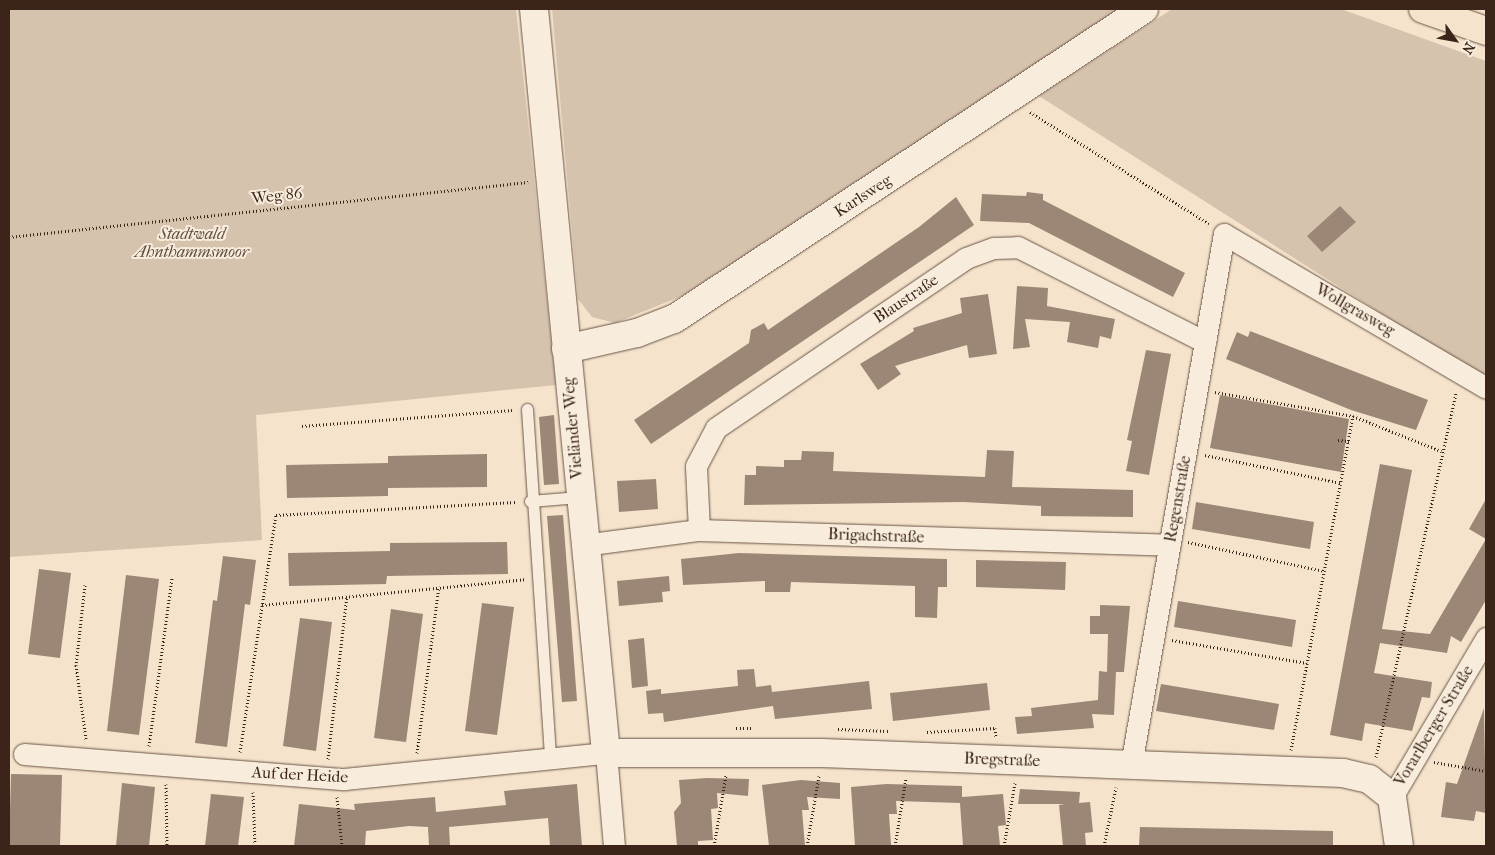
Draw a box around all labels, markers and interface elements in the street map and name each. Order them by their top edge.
north arrow [1430,15,1480,65]
text: N [1458,39,1478,57]
street label: Karlsweg [831,170,895,222]
street label: Weg 86 [251,184,303,208]
park label: Stadtwald Ahnthammsmoor [135,224,249,262]
street label: Blaustraße [870,270,942,328]
street label: Wollgrasweg [1312,280,1398,340]
street label: Vieländer Weg [559,376,587,480]
street label: Regenstraße [1161,454,1195,544]
street label: Brigachstraße [828,525,924,547]
street label: Vorarlberger Straße [1390,662,1478,790]
street label: Bregstraße [964,749,1040,771]
street label: Auf der Heide [251,763,349,787]

